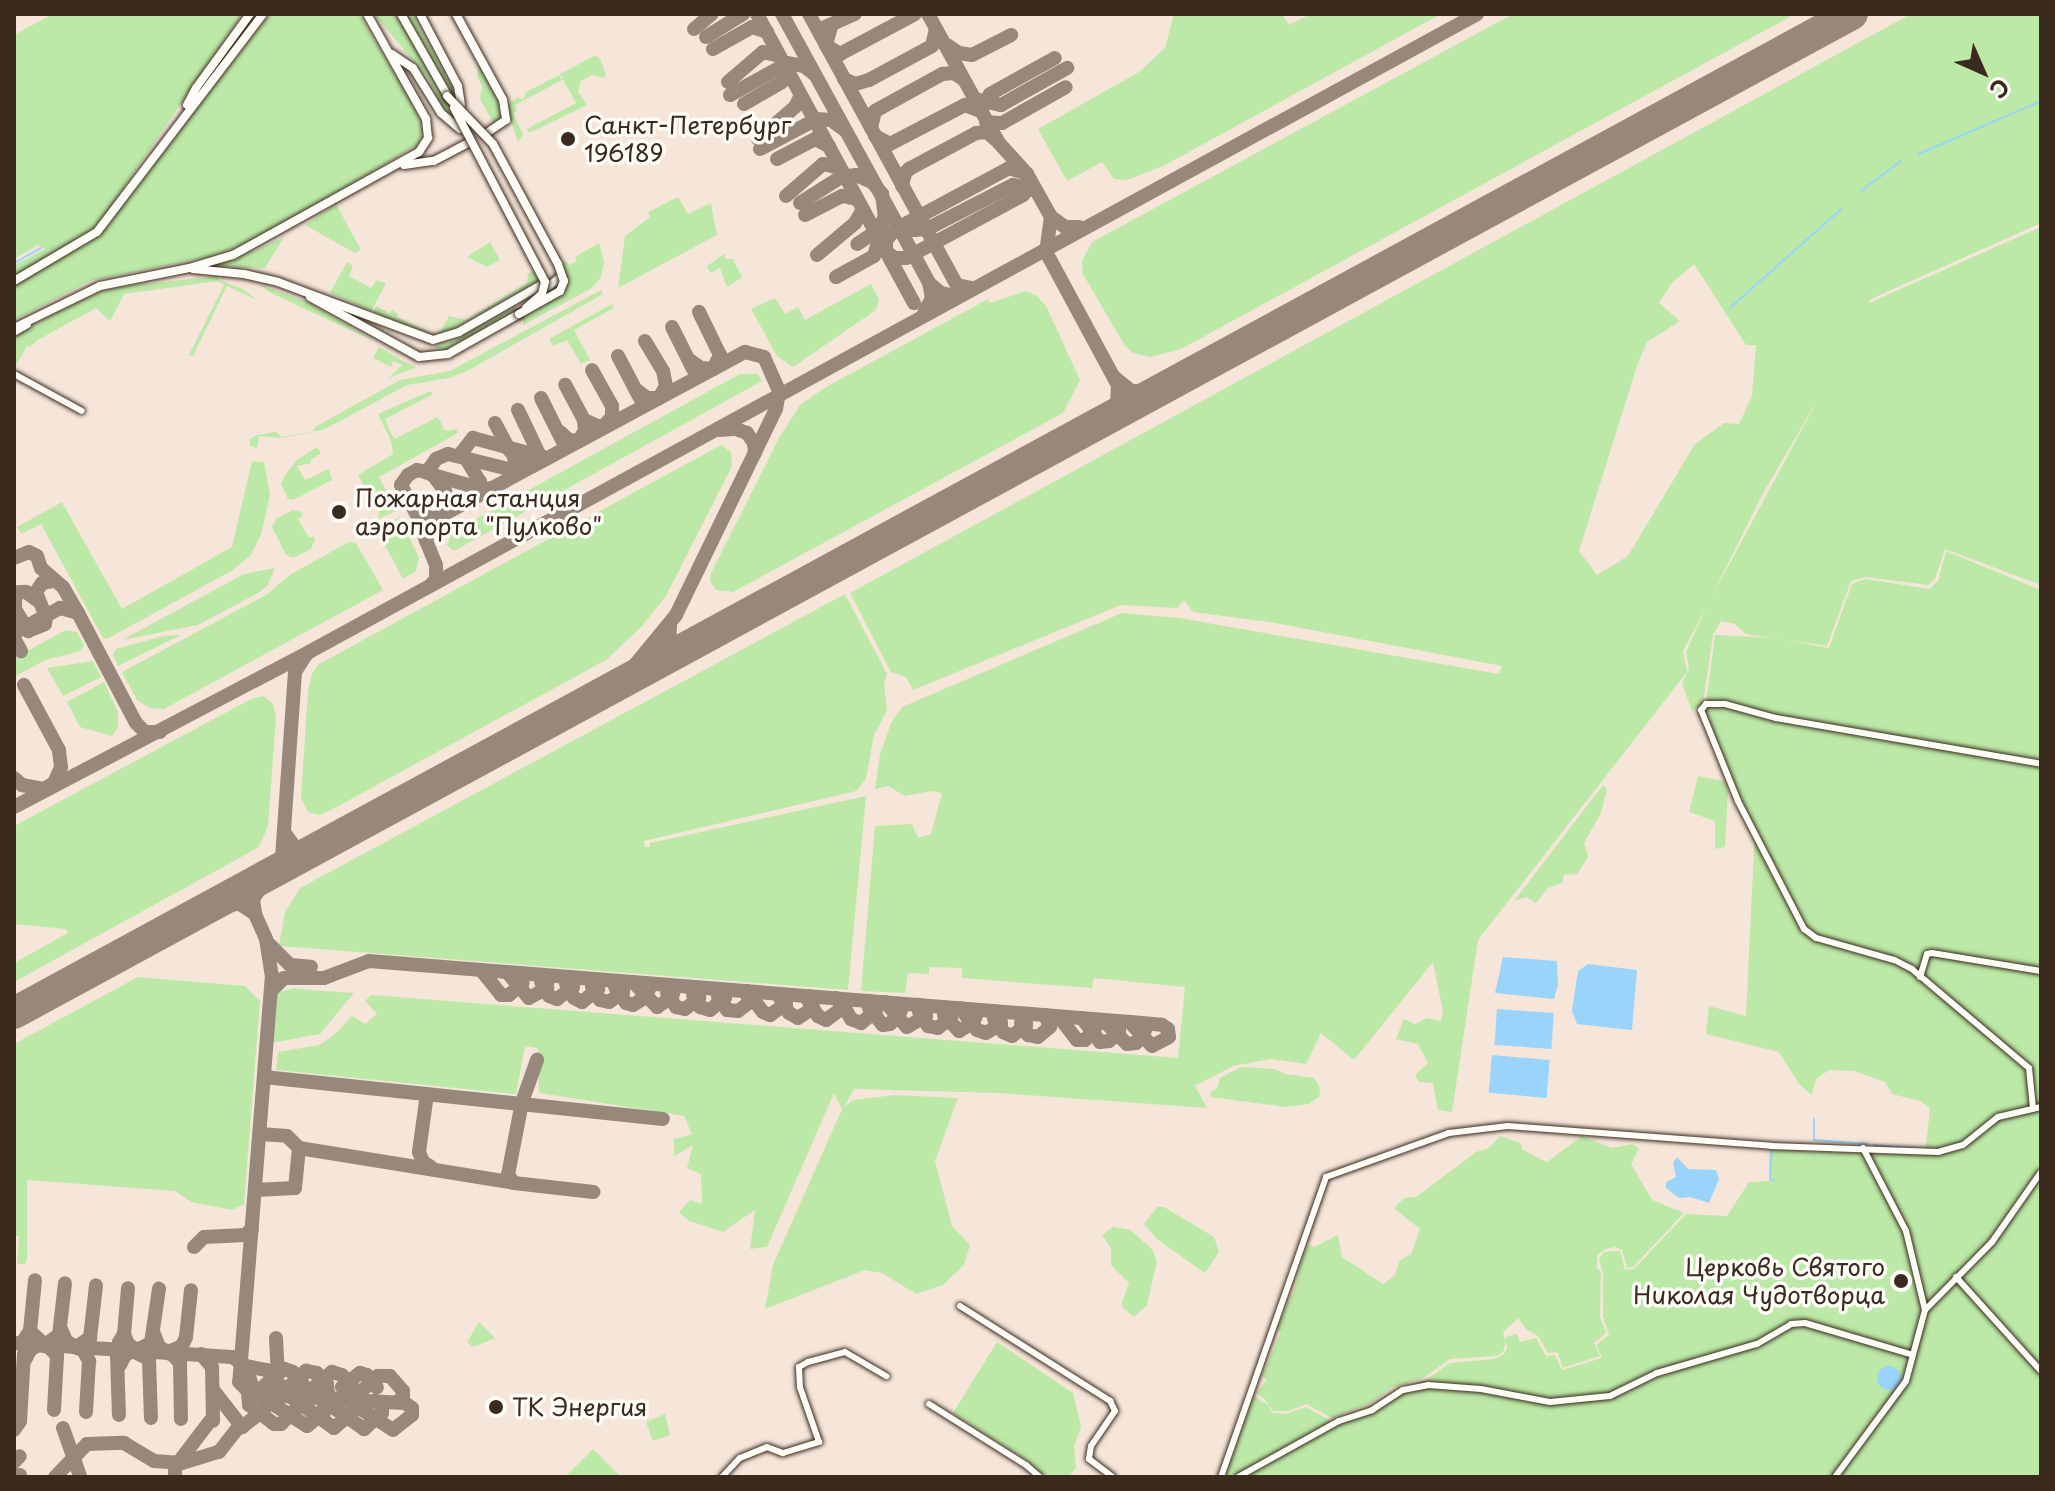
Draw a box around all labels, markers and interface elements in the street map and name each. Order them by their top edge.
north arrow [1943,32,2023,112]
text: С [1983,72,2018,107]
place label: Санкт-Петербург 196189 [584,111,791,167]
marker: Санкт-Петербург 196189 [559,130,577,148]
place label: Пожарная станция аэропорта "Пулково" [355,484,603,540]
marker: Пожарная станция аэропорта "Пулково" [330,503,348,521]
place label: Церковь Святого Николая Чудотворца [1633,1253,1885,1309]
marker: Церковь Святого Николая Чудотворца [1892,1272,1910,1290]
place label: ТК Энергия [512,1393,648,1421]
marker: ТК Энергия [487,1398,505,1416]

